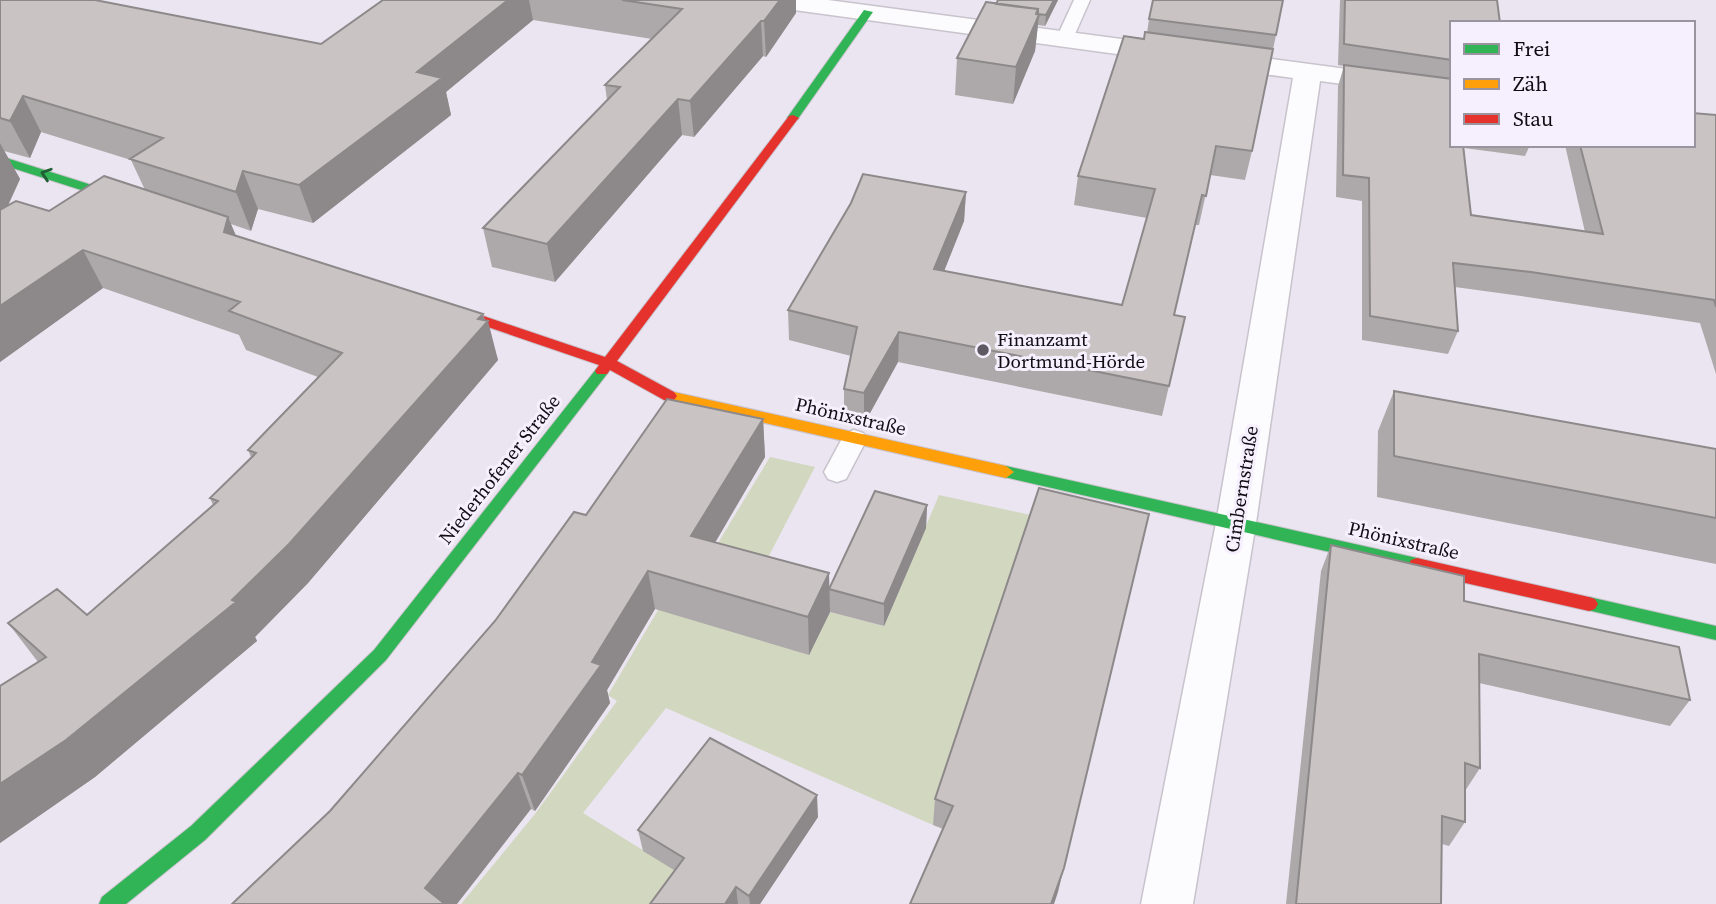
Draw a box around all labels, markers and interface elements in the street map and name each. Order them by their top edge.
legend [1450,21,1695,147]
text: Frei [1513,34,1550,63]
text: Zäh [1513,69,1548,98]
text: Stau [1513,104,1553,133]
one-way arrow [40,168,52,183]
place label: Finanzamt Dortmund-Hörde [997,326,1145,374]
marker: Finanzamt Dortmund-Hörde [975,342,991,358]
street label: Niederhofener Straße [432,389,566,549]
street label: Phönixstraße [793,391,909,441]
street label: Cimbernstraße [1218,424,1264,554]
street label: Phönixstraße [1346,515,1462,565]

